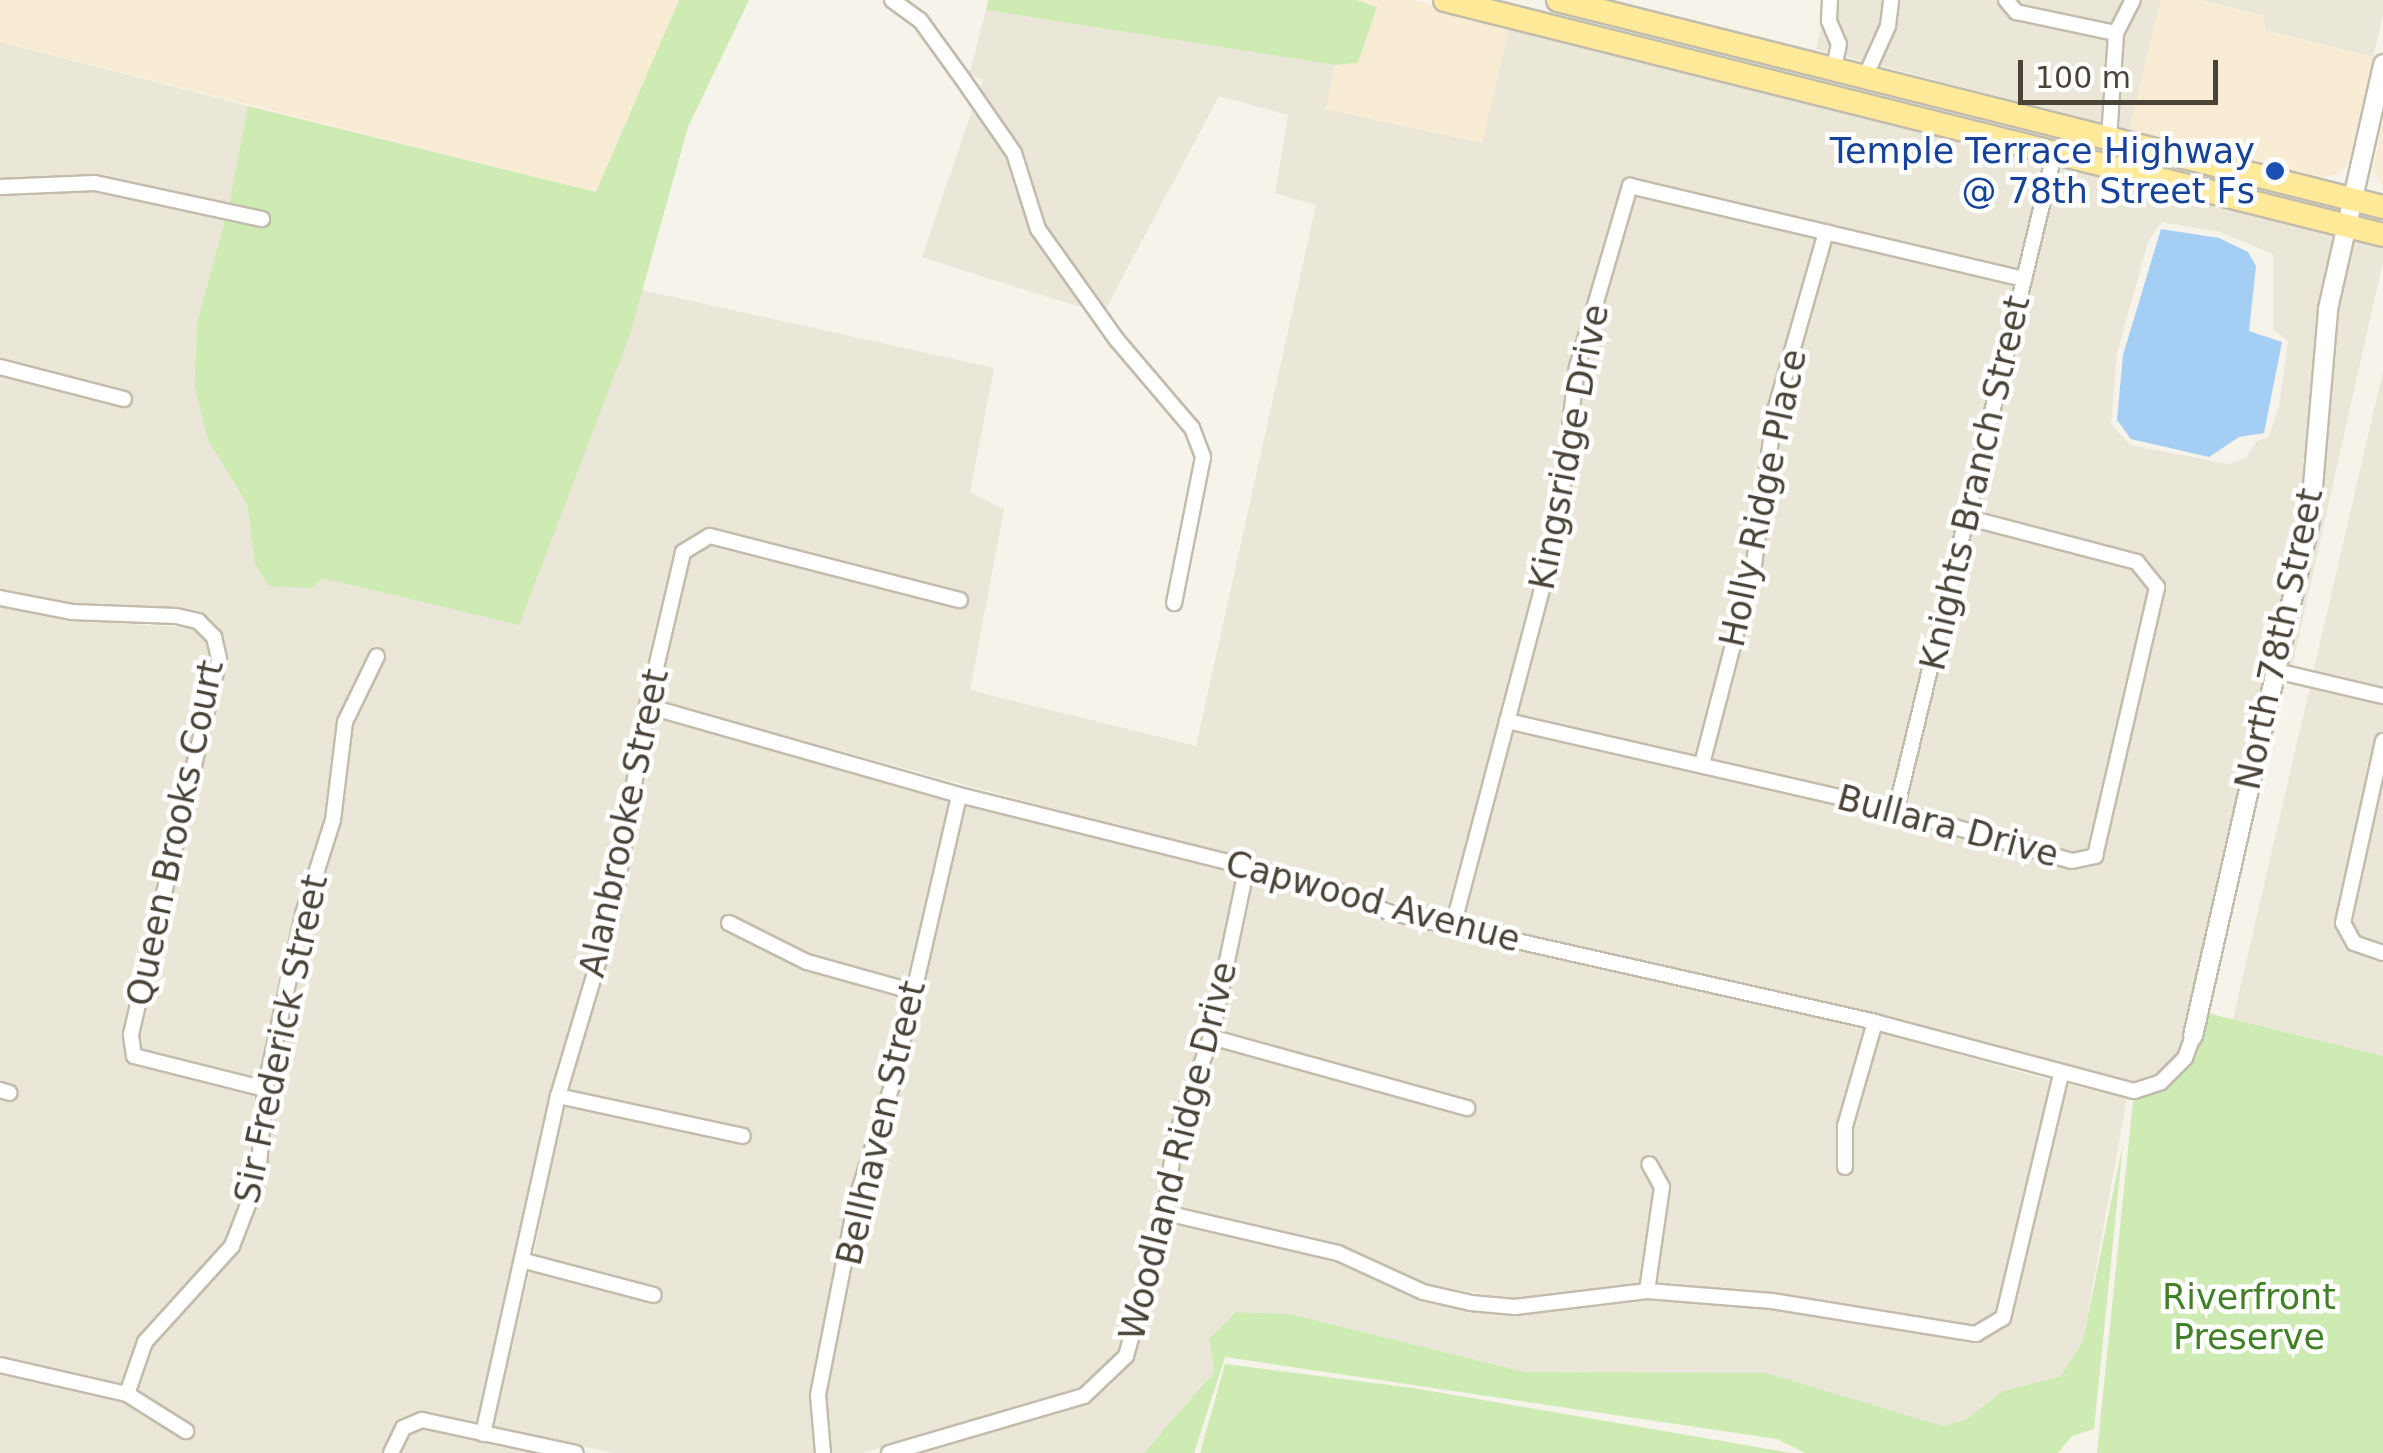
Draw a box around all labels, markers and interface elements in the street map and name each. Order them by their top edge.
scale bar [2023,40,2223,102]
text: 100 m [2035,60,2131,95]
place label: Temple Terrace Highway @ 78th Street Fs [1830,130,2255,212]
marker: Temple Terrace Highway @ 78th Street Fs [2264,160,2286,182]
street label: Knights Branch Street [1911,292,2039,674]
street label: Kingsridge Drive [1521,301,1617,593]
street label: Holly Ridge Place [1711,345,1815,651]
street label: North 78th Street [2227,485,2331,793]
street label: Queen Brooks Court [118,656,232,1010]
street label: Alanbrooke Street [571,665,677,981]
street label: Bullara Drive [1833,776,2063,876]
street label: Capwood Avenue [1221,842,1525,960]
street label: Sir Frederick Street [226,871,336,1207]
street label: Woodland Ridge Drive [1111,957,1245,1345]
street label: Bellhaven Street [828,977,934,1269]
park label: Riverfront Preserve [2162,1276,2336,1358]

